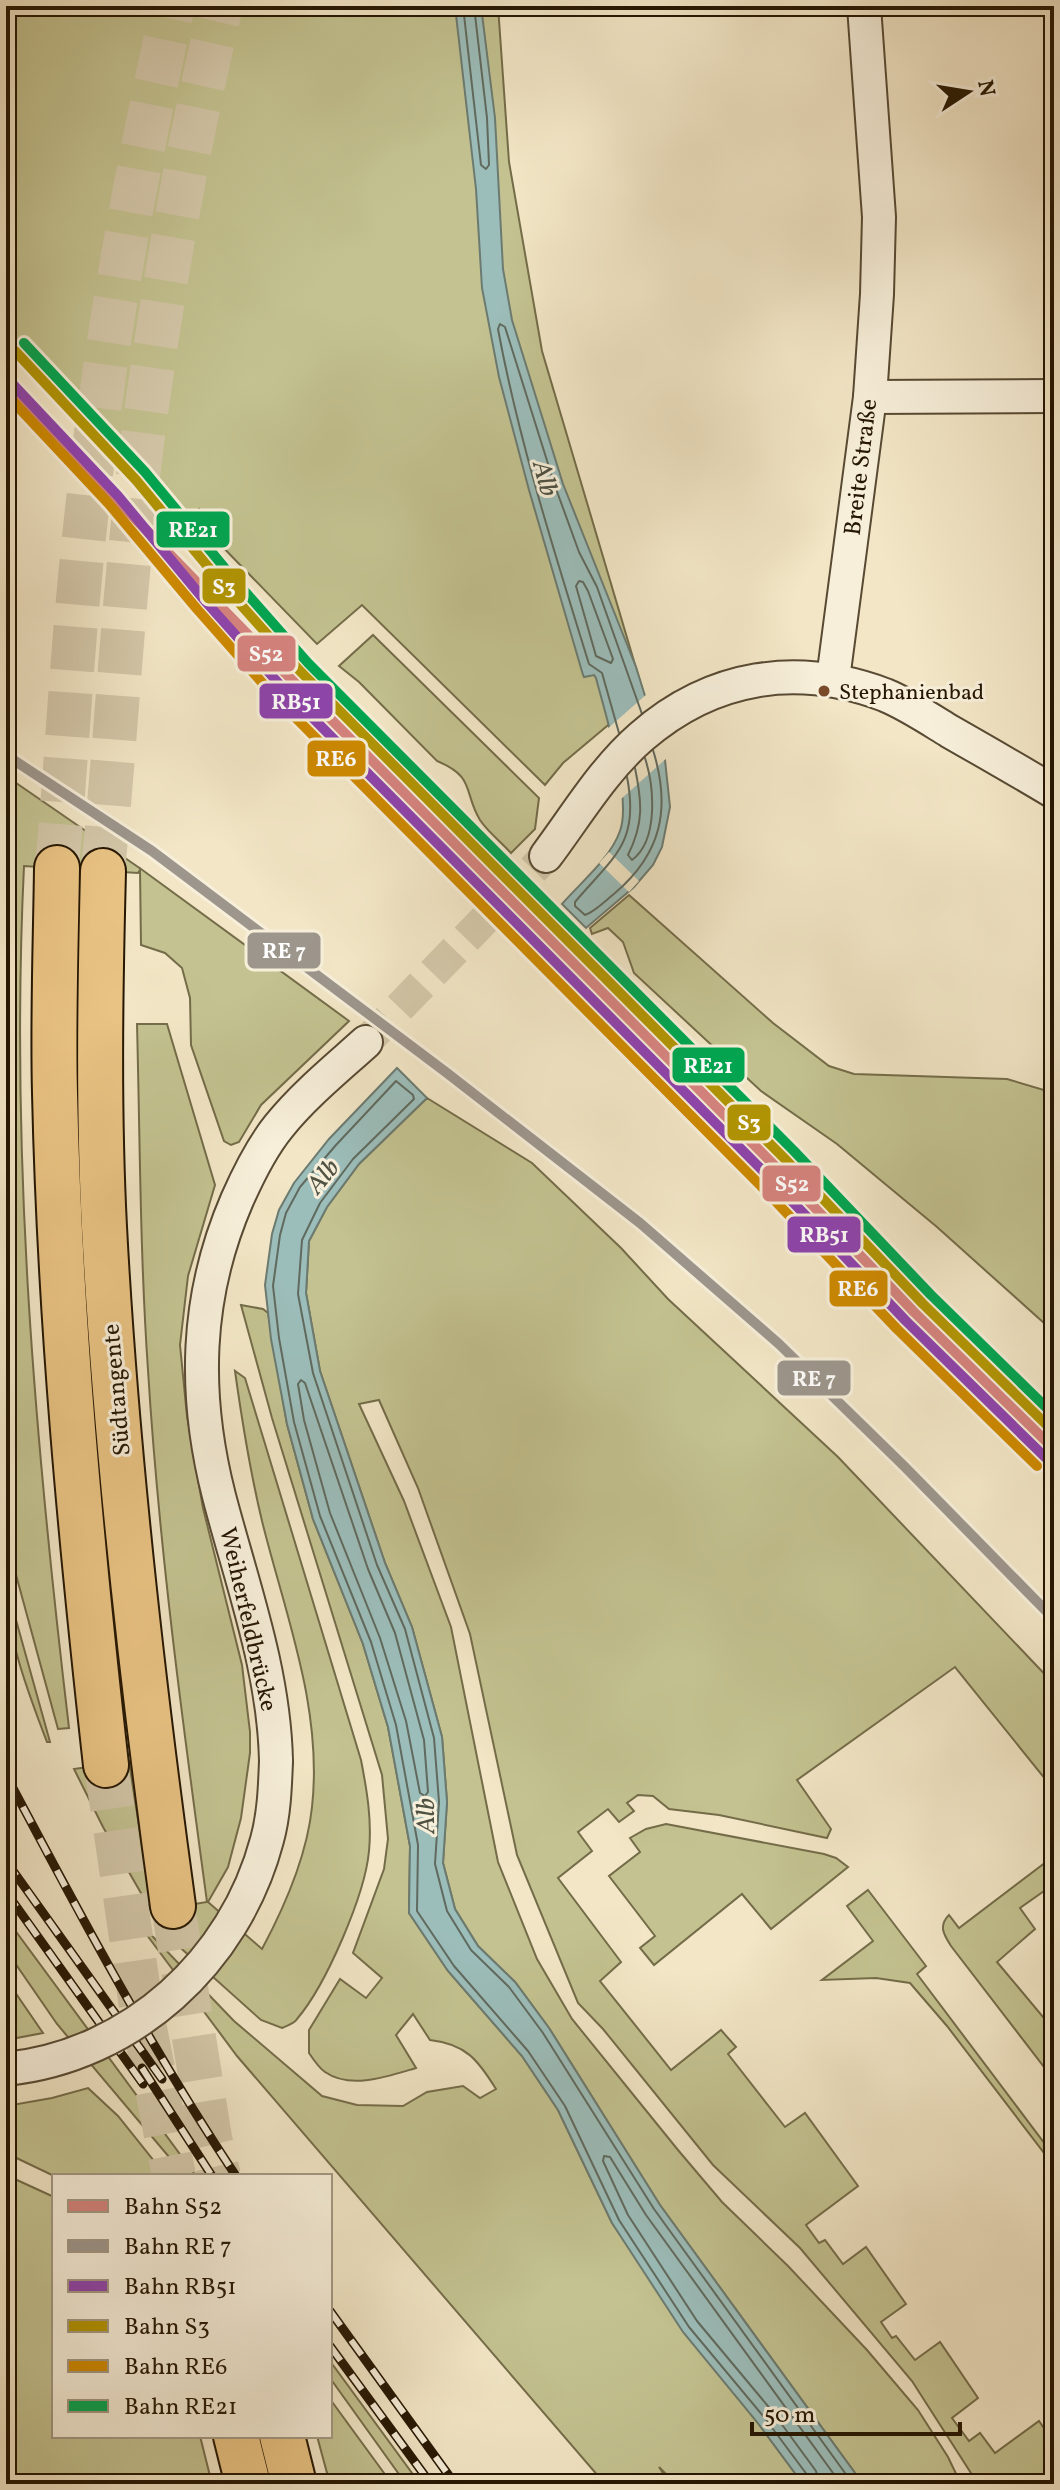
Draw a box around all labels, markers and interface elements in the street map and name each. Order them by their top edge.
north arrow [928,52,1008,132]
text: N [968,77,1002,99]
street label: Breite Straße [837,397,887,537]
water label: Alb [522,456,566,501]
line badge: RE21 [155,510,231,549]
text: RE21 [168,516,218,547]
line badge: S3 [201,567,247,605]
text: S3 [212,573,236,604]
line badge: S52 [236,634,297,673]
text: S52 [249,640,283,671]
place label: Stephanienbad [839,678,984,709]
line badge: RB51 [258,682,334,720]
marker: Stephanienbad [816,683,832,699]
text: RB51 [271,688,321,719]
line badge: RE6 [306,739,367,778]
text: RE6 [315,745,357,776]
line badge: RE 7 [246,931,322,970]
text: RE 7 [262,937,306,968]
line badge: RE21 [671,1046,746,1084]
text: RE21 [683,1052,733,1083]
line badge: S3 [726,1103,772,1142]
text: S3 [737,1109,761,1140]
water label: Alb [298,1152,349,1203]
line badge: S52 [761,1164,822,1203]
text: S52 [775,1170,809,1201]
line badge: RB51 [786,1215,862,1254]
text: RB51 [799,1221,849,1252]
line badge: RE6 [828,1269,889,1308]
text: RE6 [837,1275,879,1306]
street label: Südtangente [95,1322,141,1457]
line badge: RE 7 [776,1359,852,1397]
text: RE 7 [792,1365,836,1396]
street label: Weiherfeldbrücke [209,1524,285,1715]
water label: Alb [409,1797,445,1835]
legend [52,2174,332,2438]
text: Bahn S52 [124,2191,222,2225]
text: Bahn RE 7 [124,2231,232,2265]
text: Bahn RB51 [124,2271,237,2305]
text: Bahn S3 [124,2311,210,2345]
text: Bahn RE6 [124,2351,227,2385]
scale bar [752,2386,960,2436]
text: Bahn RE21 [124,2391,237,2425]
text: 50 m [764,2399,816,2433]

